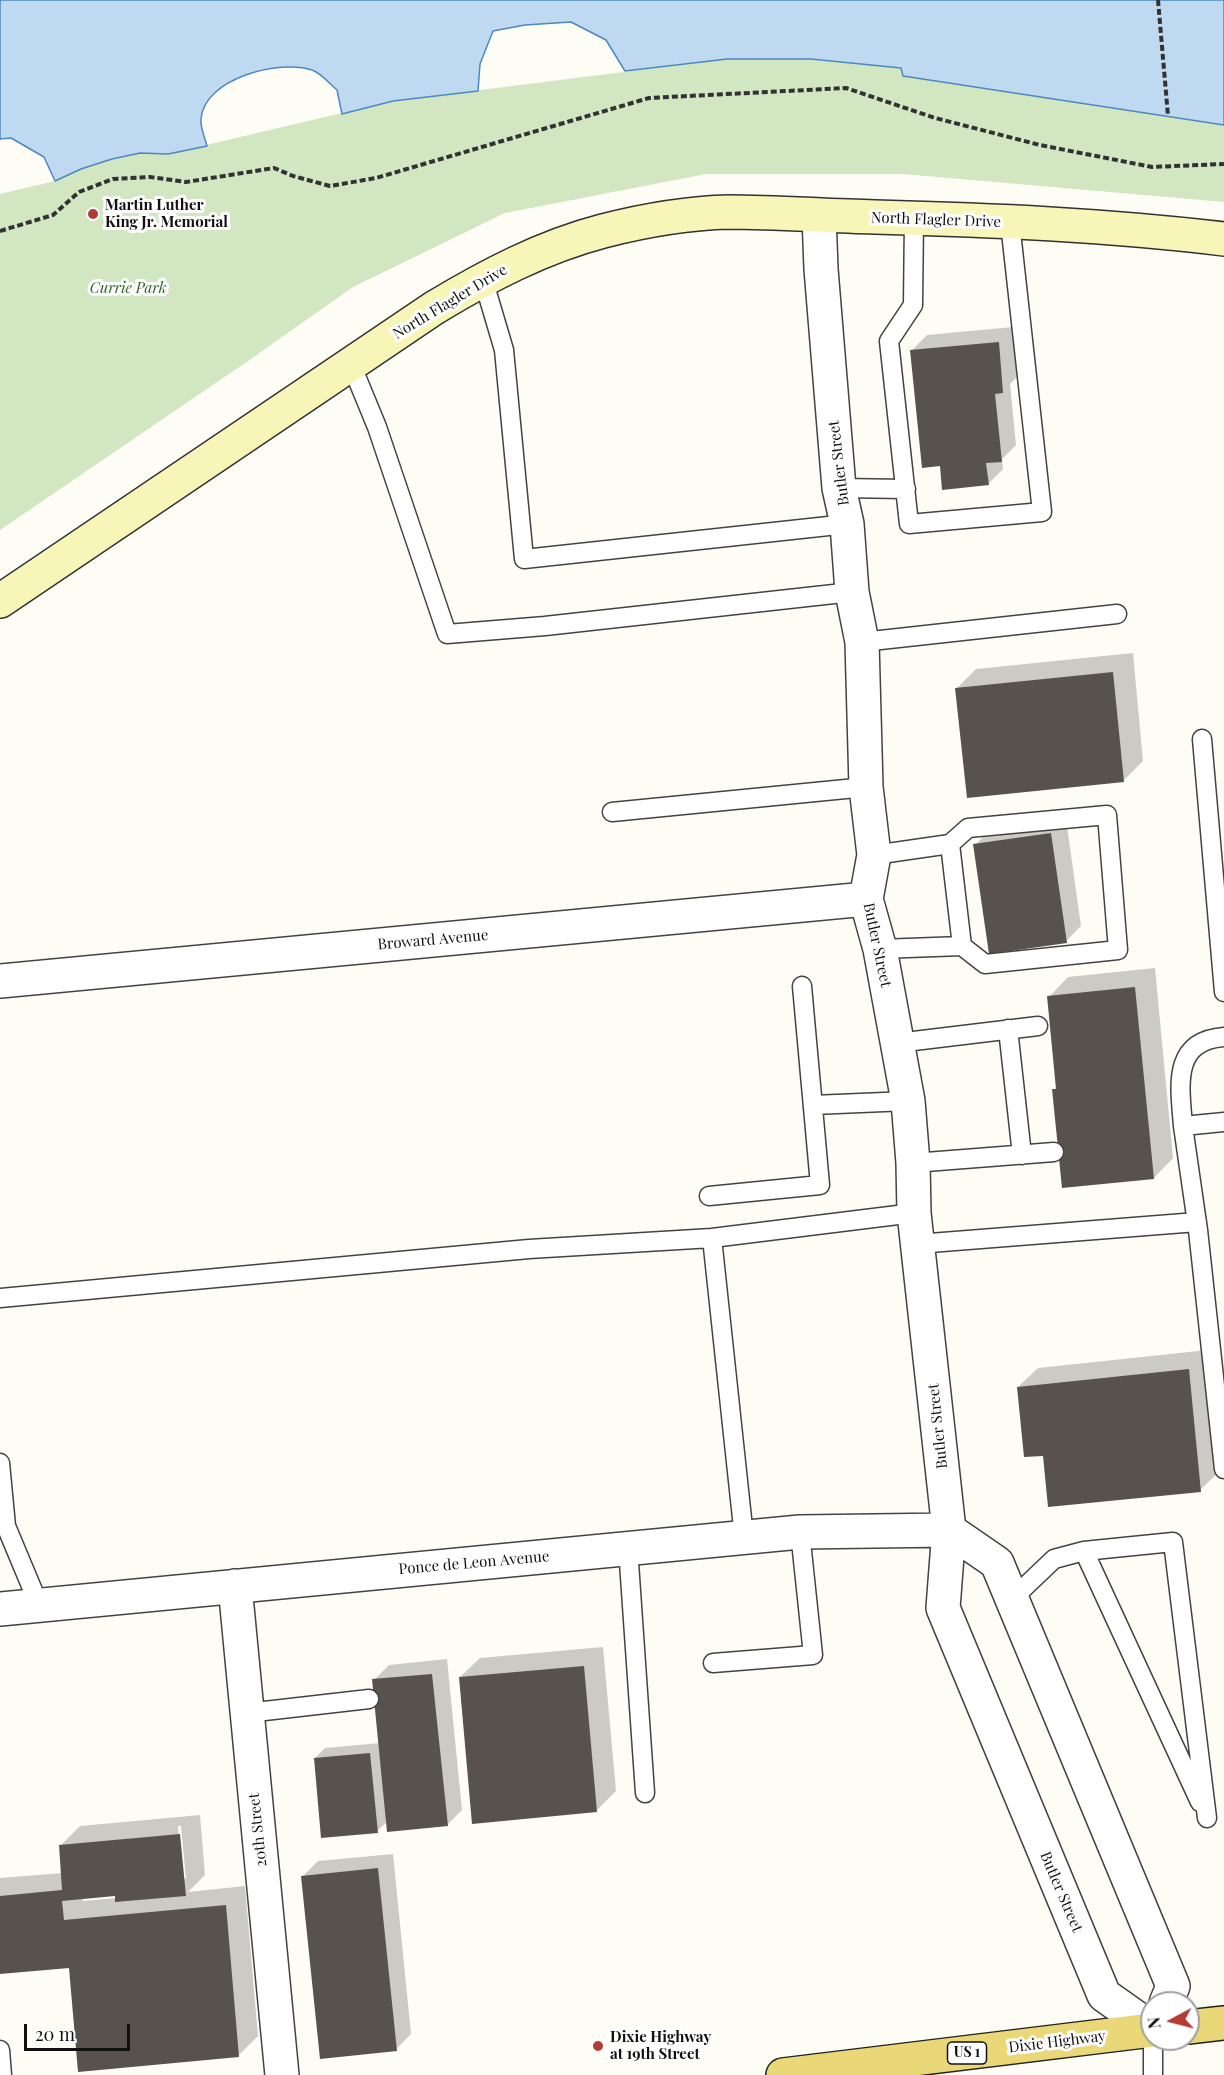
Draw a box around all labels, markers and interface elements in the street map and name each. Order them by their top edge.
place label: Martin Luther King Jr. Memorial [105,196,228,231]
marker: Martin Luther King Jr. Memorial [86,207,100,221]
street label: North Flagler Drive [871,209,1001,231]
street label: North Flagler Drive [390,261,510,343]
park label: Currie Park [90,279,166,297]
street label: Butler Street [825,419,853,507]
street label: Butler Street [859,901,895,989]
street label: Broward Avenue [377,926,489,954]
street label: Butler Street [925,1382,951,1470]
street label: Ponce de Leon Avenue [398,1547,550,1579]
street label: 20th Street [245,1792,271,1868]
street label: Butler Street [1036,1849,1086,1935]
north arrow [1140,1991,1200,2051]
scale bar [27,2012,134,2050]
text: N [1142,2016,1165,2030]
text: 20 m [35,2022,75,2046]
street label: Dixie Highway [1008,2027,1106,2057]
place label: Dixie Highway at 19th Street [610,2028,711,2063]
marker: Dixie Highway at 19th Street [591,2039,605,2053]
road number: US 1 [948,2042,986,2064]

